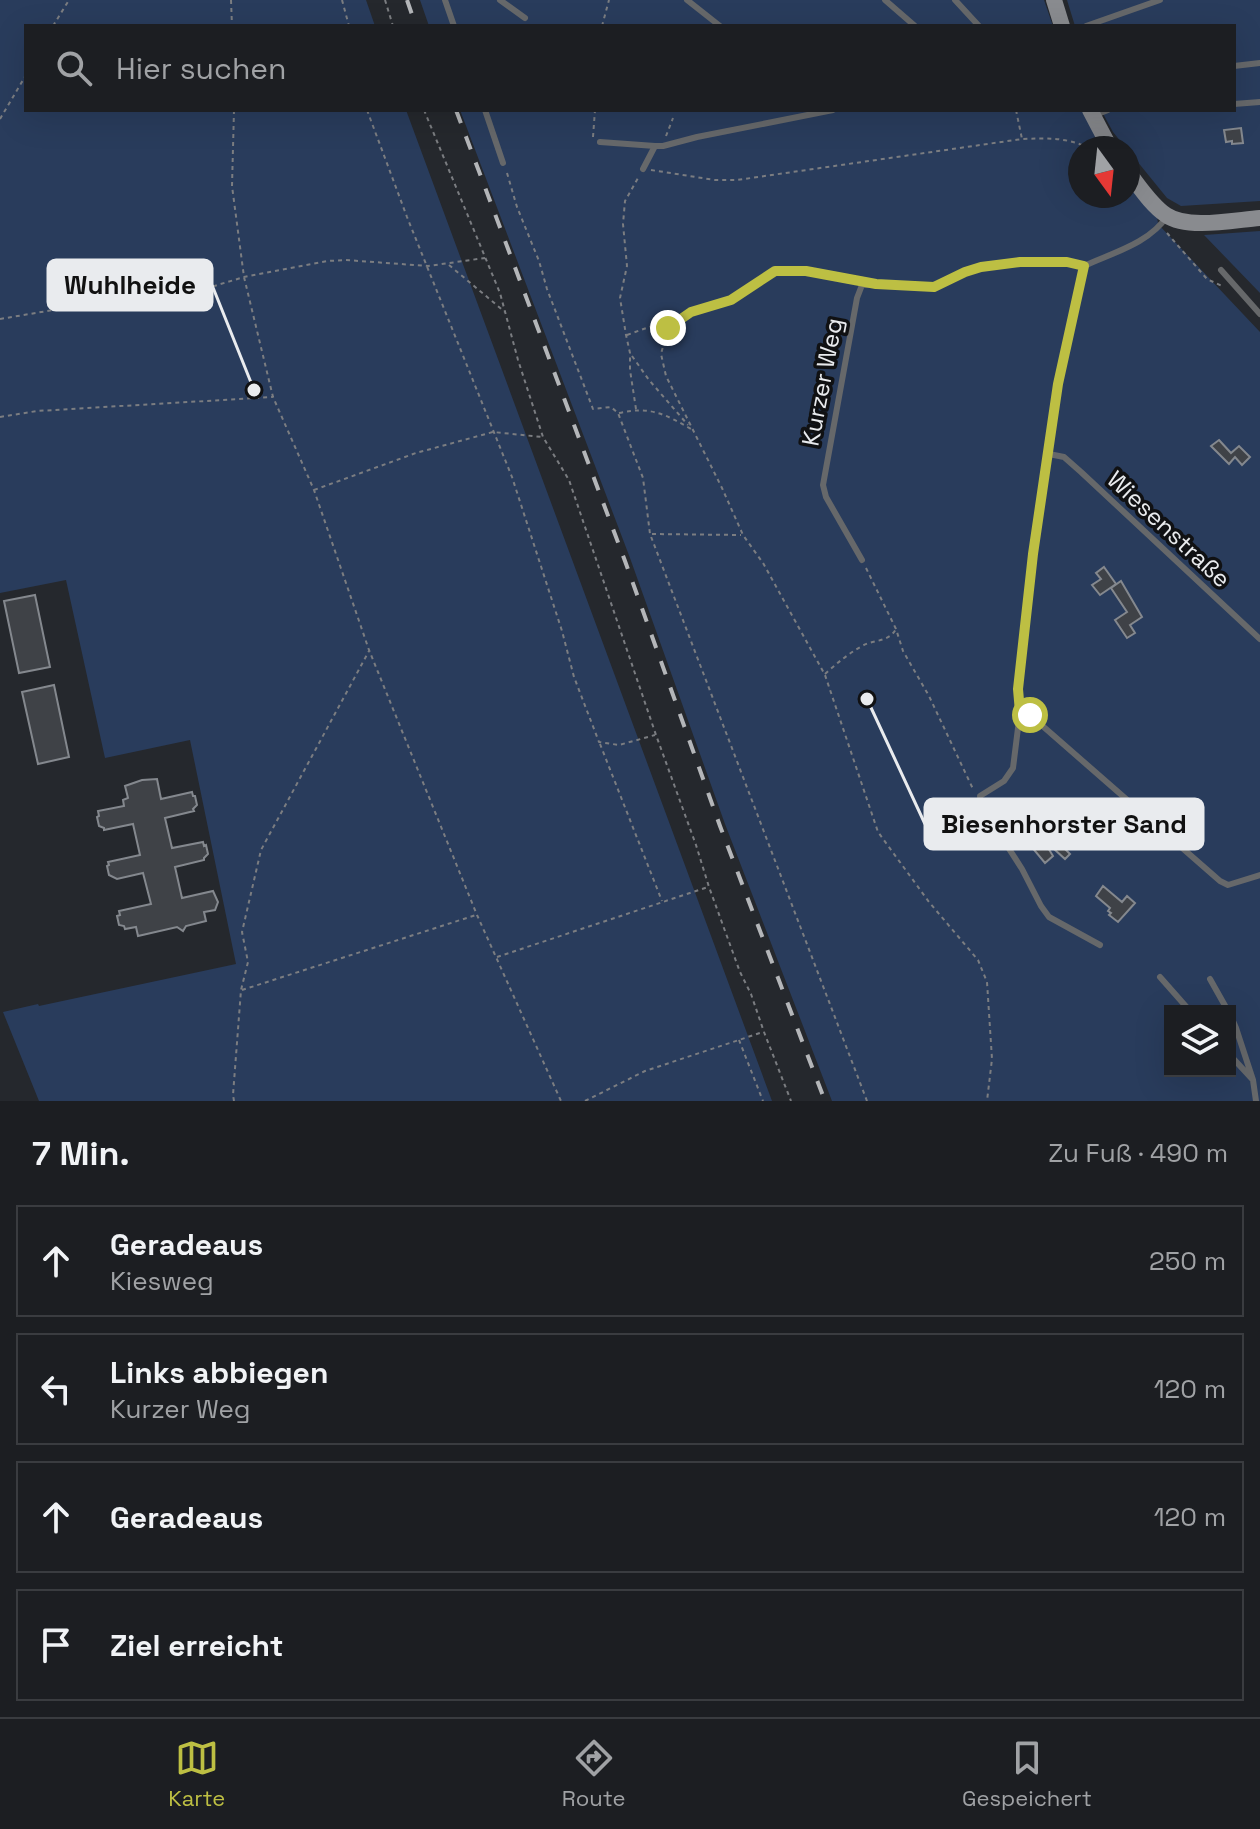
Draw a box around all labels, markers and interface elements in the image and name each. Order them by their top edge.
search box [24,24,1236,112]
icon: search [52,46,96,90]
text: Hier suchen [116,49,286,88]
north arrow [1068,136,1140,208]
callout: Wuhlheide [48,260,212,310]
text: Wuhlheide [64,268,196,302]
route end [650,310,686,346]
street label: Kurzer Weg [794,315,850,449]
street label: Wiesenstraße [1101,464,1237,594]
route start [1012,697,1048,733]
callout: Biesenhorster Sand [925,799,1203,849]
text: Biesenhorster Sand [941,807,1187,841]
map controls [1164,1005,1236,1077]
button: layers [1164,1005,1236,1077]
text: 7 Min. [32,1132,130,1175]
text: Zu Fuß · 490 m [1048,1136,1228,1170]
text: Geradeaus [110,1225,263,1264]
icon: ahead [34,1239,78,1283]
text: 250 m [1149,1244,1226,1278]
text: Kiesweg [110,1264,214,1298]
text: Links abbiegen [110,1353,328,1392]
icon: left [34,1367,78,1411]
text: 120 m [1154,1372,1226,1406]
text: Kurzer Weg [110,1392,251,1426]
icon: ahead [34,1495,78,1539]
text: Geradeaus [110,1498,263,1537]
text: 120 m [1154,1500,1226,1534]
icon: arrive [34,1623,78,1667]
text: Ziel erreicht [110,1626,283,1665]
tab: Karte [168,1736,225,1812]
tab: Route [562,1736,626,1812]
tab: Gespeichert [962,1736,1092,1812]

